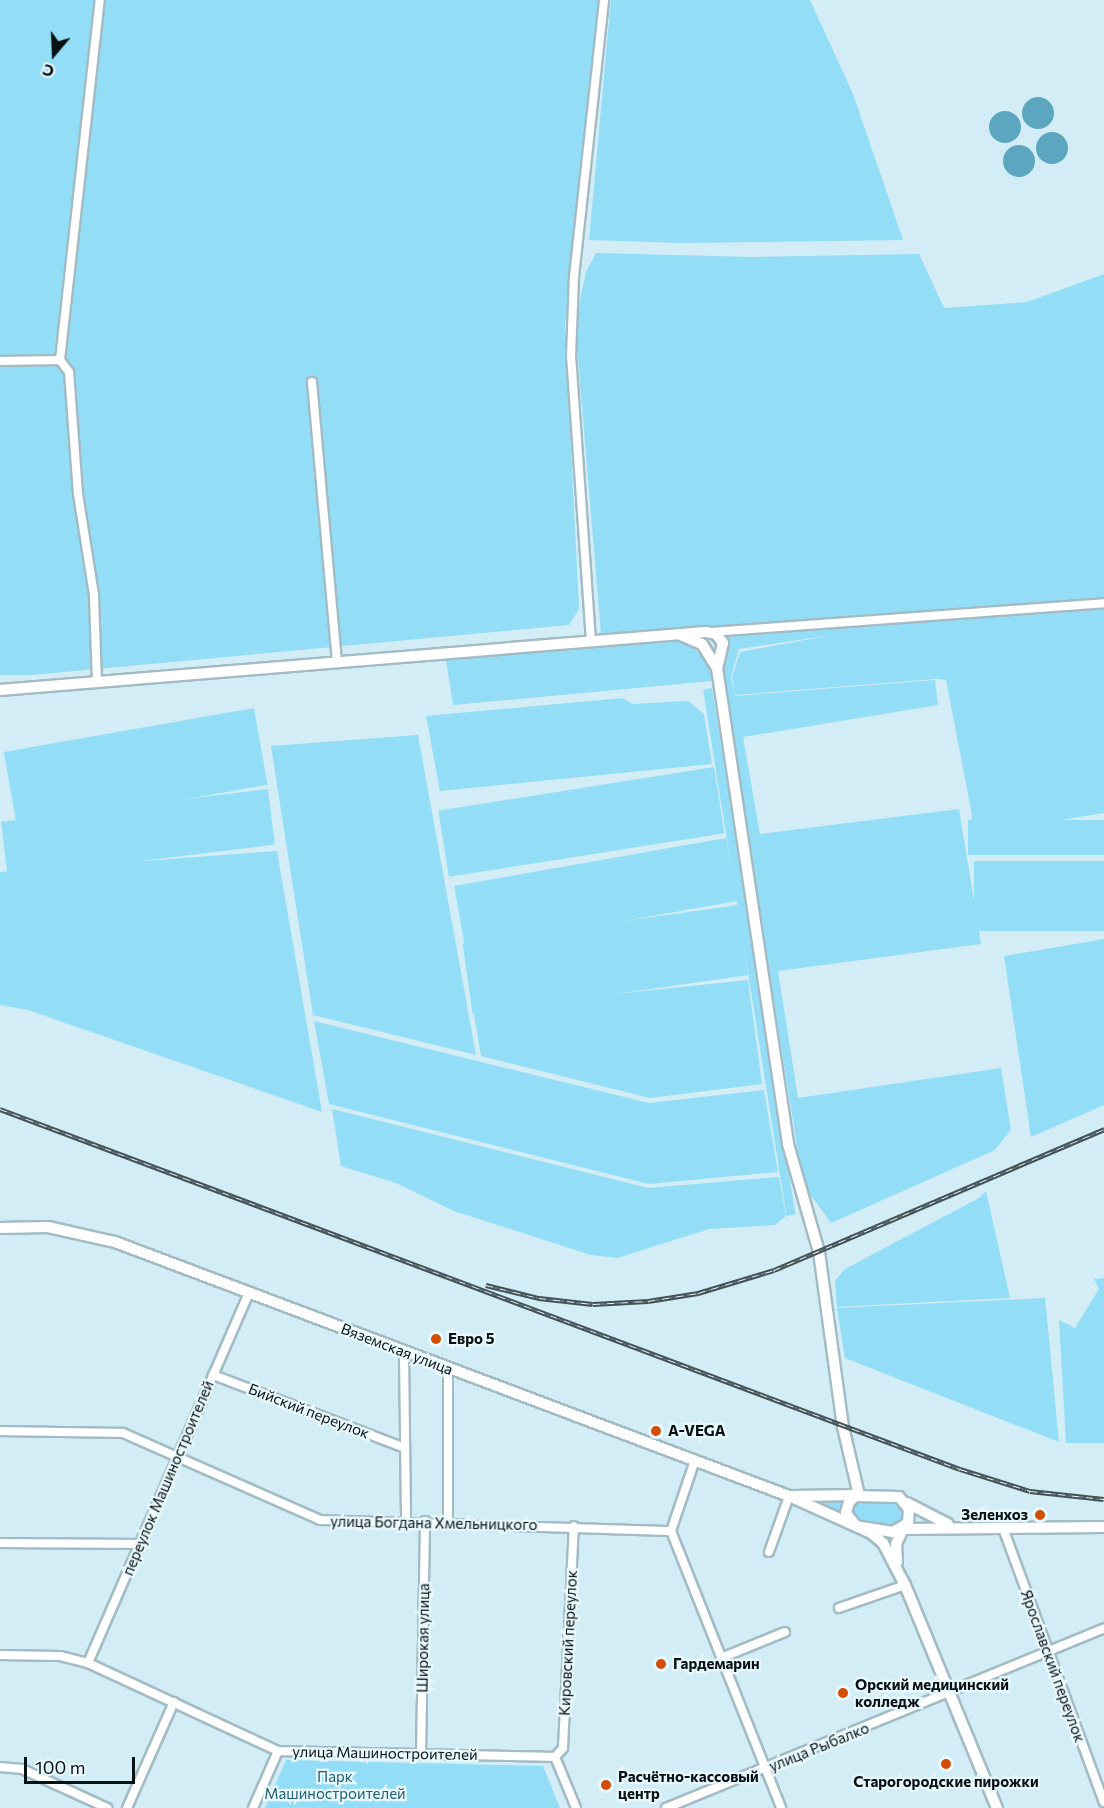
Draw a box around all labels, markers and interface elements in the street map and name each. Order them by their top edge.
north arrow [24,24,84,84]
text: С [40,61,56,82]
street label: Вяземская улица [339,1319,455,1379]
place label: Евро 5 [448,1330,495,1348]
marker: Евро 5 [429,1332,443,1346]
street label: переулок Машиностроителей [119,1378,217,1578]
street label: Бийский переулок [246,1380,372,1442]
place label: A-VEGA [668,1422,726,1440]
marker: A-VEGA [649,1424,663,1438]
place label: Зеленхоз [961,1506,1028,1524]
marker: Зеленхоз [1033,1508,1047,1522]
street label: улица Богдана Хмельницкого [330,1512,538,1534]
street label: Кировский переулок [555,1570,581,1716]
street label: Широкая улица [413,1583,433,1693]
street label: Ярославский переулок [1017,1587,1089,1745]
place label: Гардемарин [673,1655,760,1673]
marker: Гардемарин [654,1657,668,1671]
place label: Орский медицинский колледж [855,1675,1009,1710]
marker: Орский медицинский колледж [836,1686,850,1700]
street label: улица Рыбалко [766,1719,872,1775]
street label: улица Машиностроителей [292,1742,478,1764]
scale bar [27,1745,138,1783]
text: 100 m [35,1756,85,1778]
marker: Старогородские пирожки [939,1757,953,1771]
park label: Парк Машиностроителей [264,1767,406,1802]
place label: Расчётно-кассовый центр [618,1767,759,1802]
place label: Старогородские пирожки [853,1773,1039,1791]
marker: Расчётно-кассовый центр [599,1778,613,1792]

